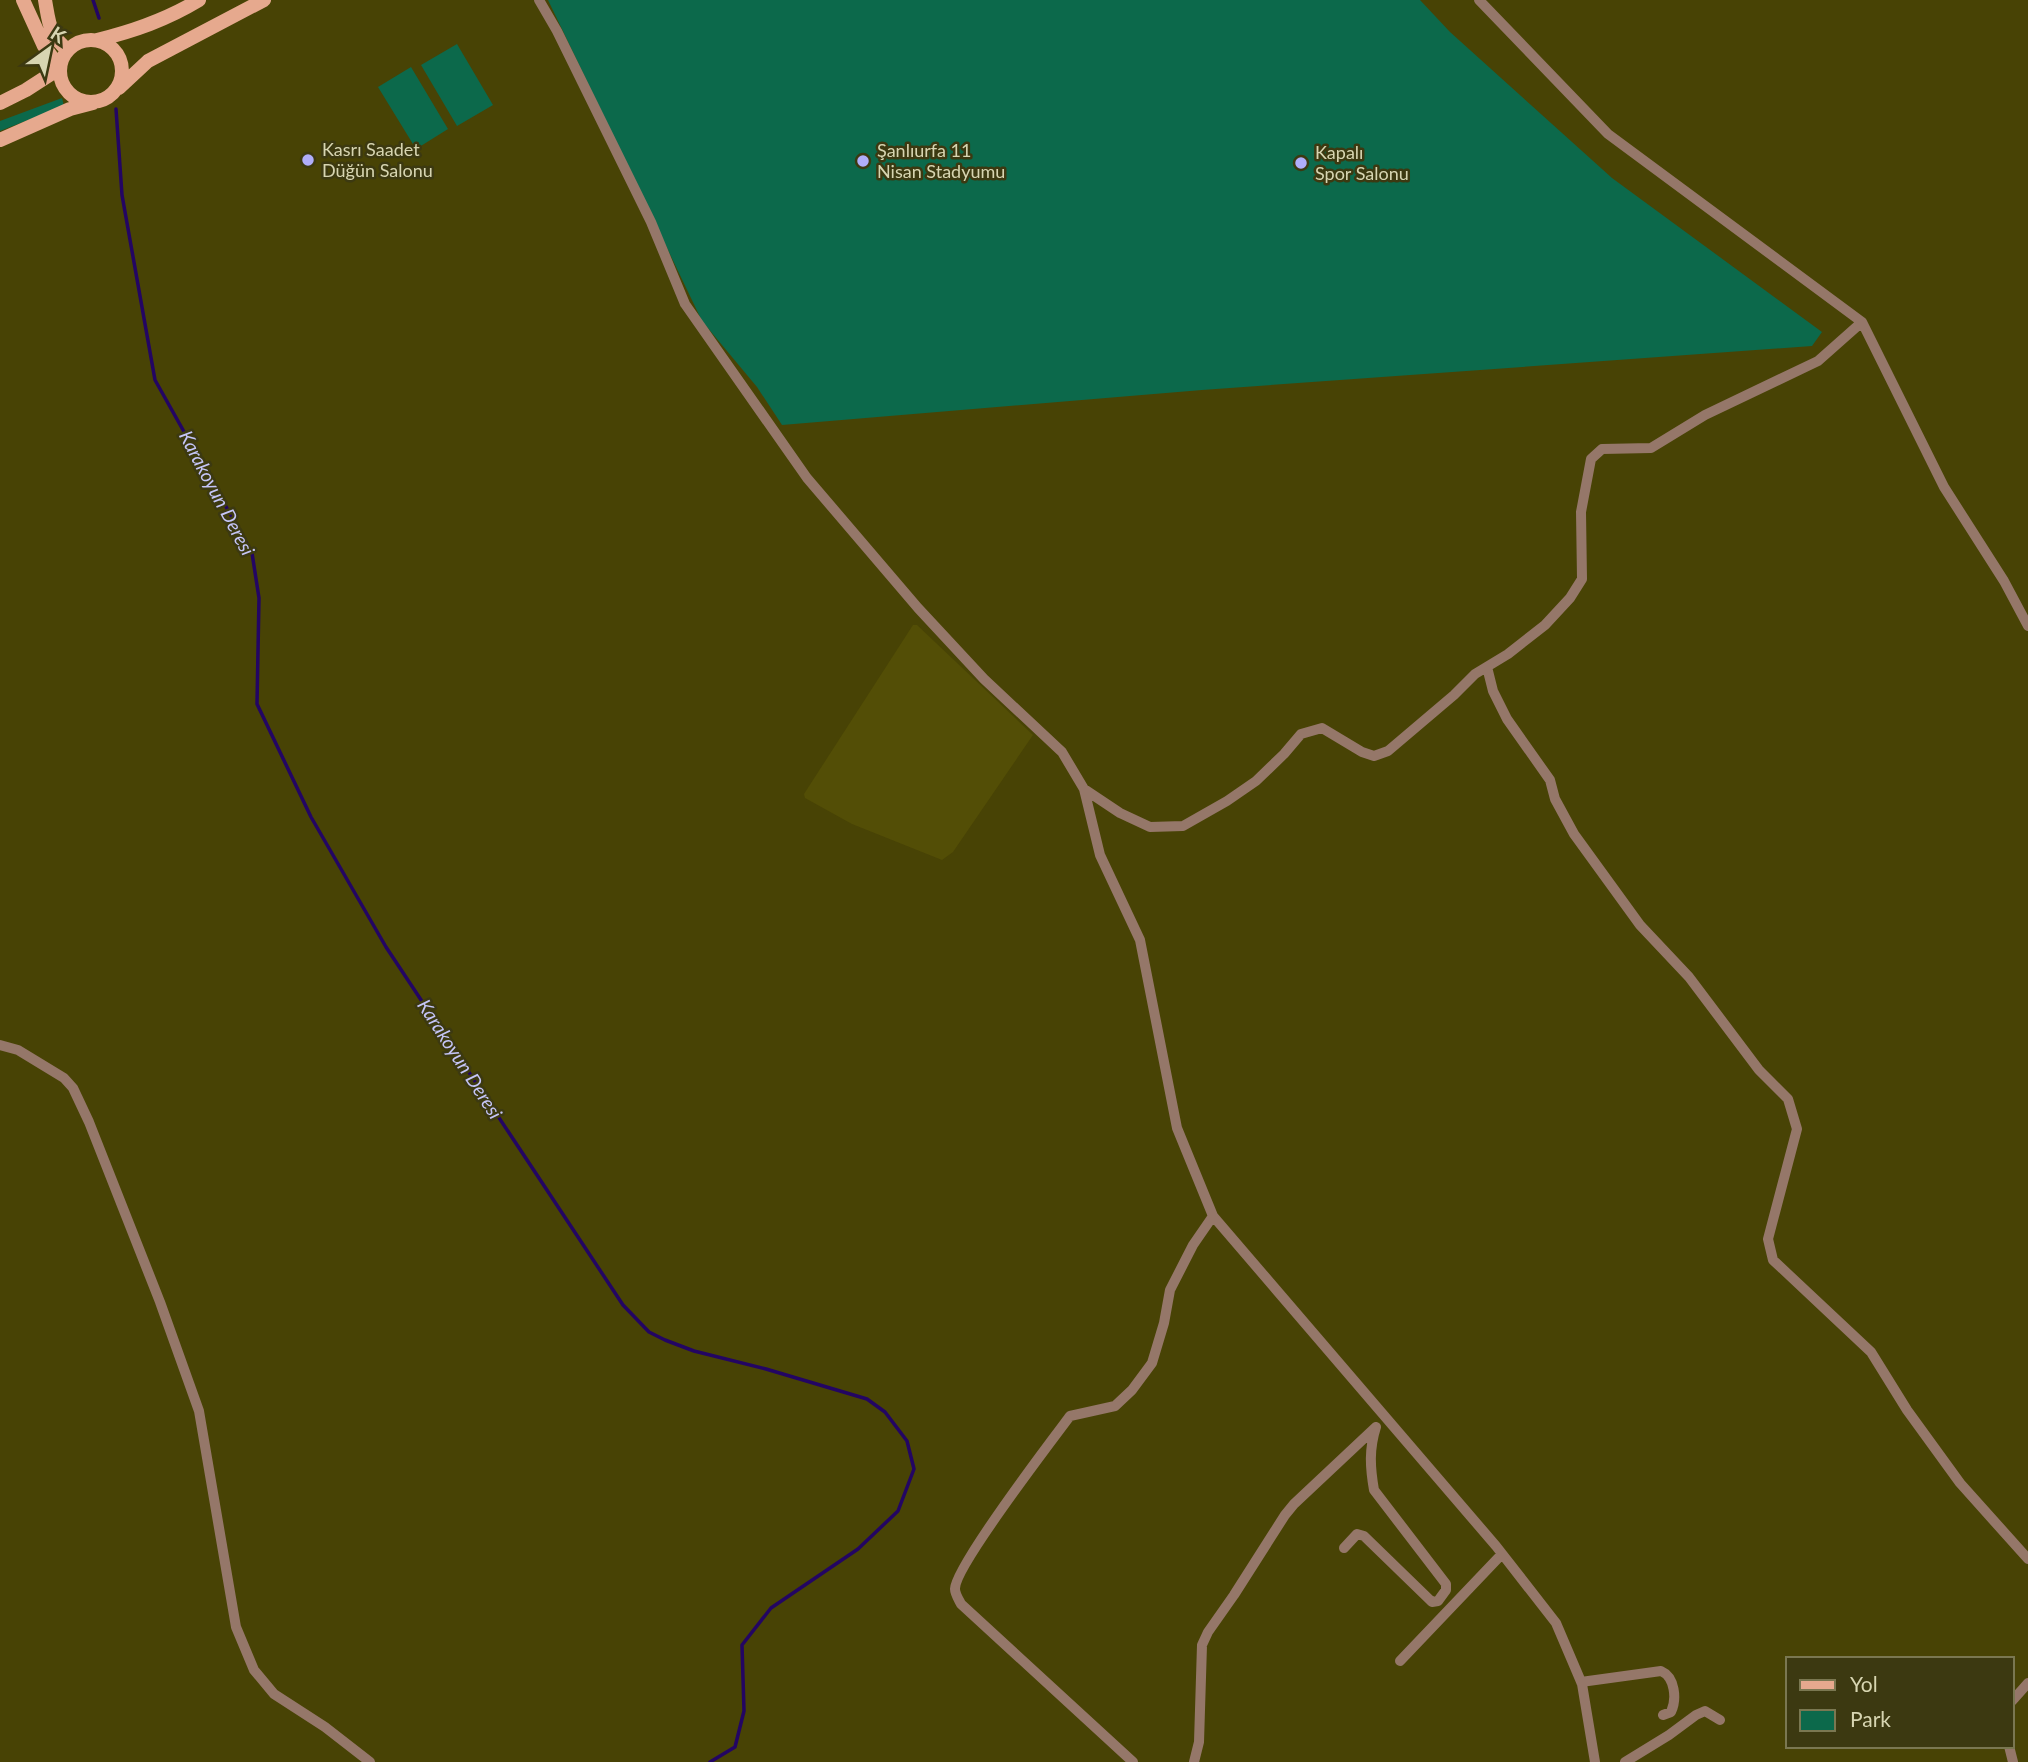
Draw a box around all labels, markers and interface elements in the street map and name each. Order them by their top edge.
north arrow [14,14,84,84]
text: K [47,21,71,48]
place label: Kasrı Saadet Düğün Salonu [322,138,433,181]
place label: Şanlıurfa 11 Nisan Stadyumu [877,139,1005,182]
place label: Kapalı Spor Salonu [1315,141,1409,184]
marker: Kasrı Saadet Düğün Salonu [300,152,316,168]
marker: Şanlıurfa 11 Nisan Stadyumu [855,153,871,169]
marker: Kapalı Spor Salonu [1293,155,1309,171]
water label: Karakoyun Deresi [175,426,260,560]
water label: Karakoyun Deresi [413,995,508,1123]
legend [1786,1657,2014,1748]
text: Yol [1850,1671,1878,1696]
text: Park [1850,1706,1891,1731]

